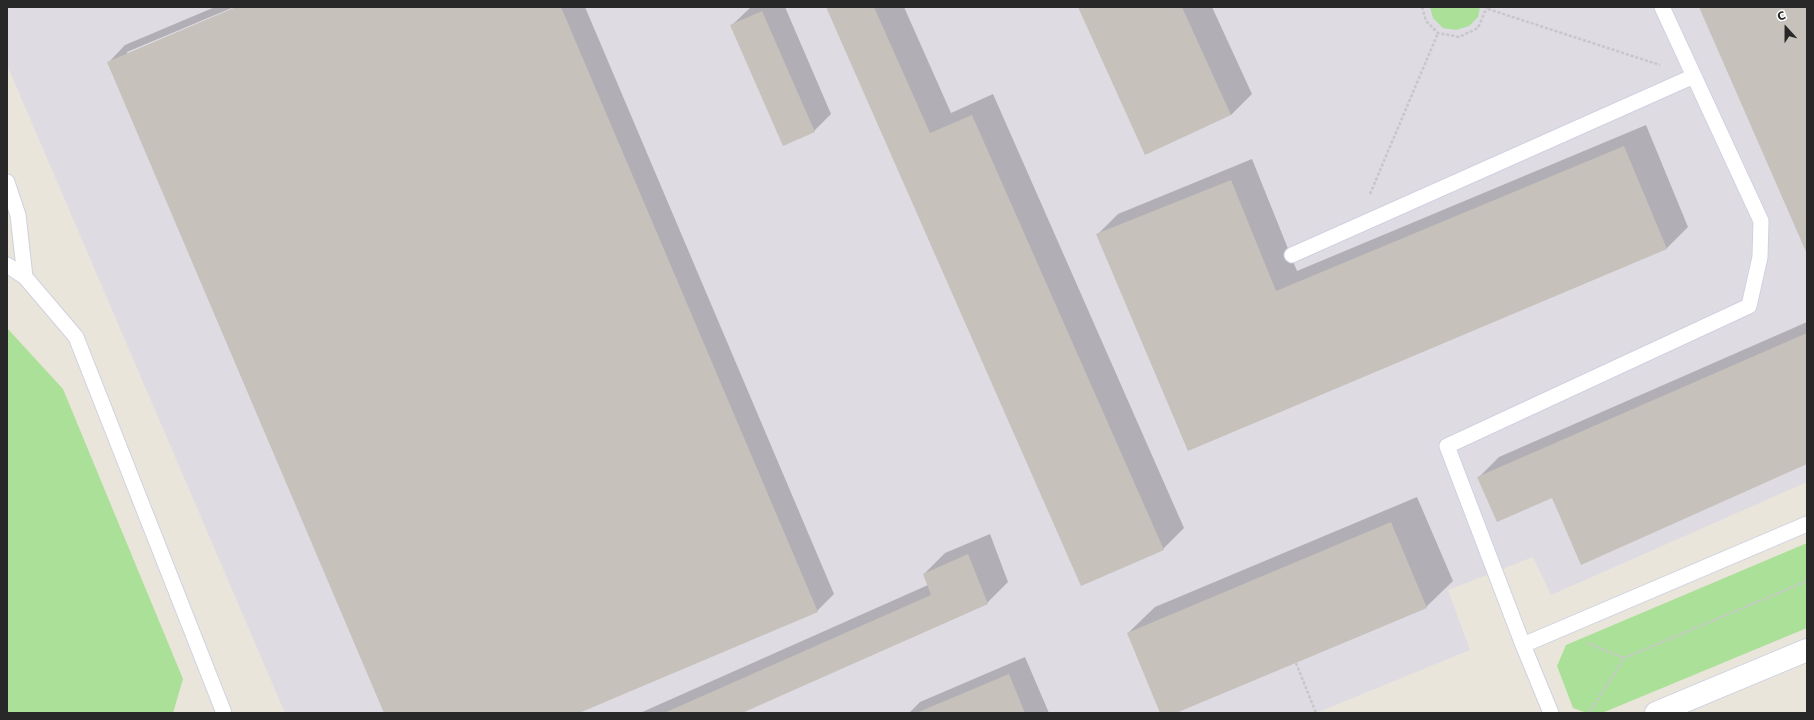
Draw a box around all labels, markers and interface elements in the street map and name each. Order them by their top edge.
north arrow [1766,8,1806,48]
text: С [1775,9,1788,24]

